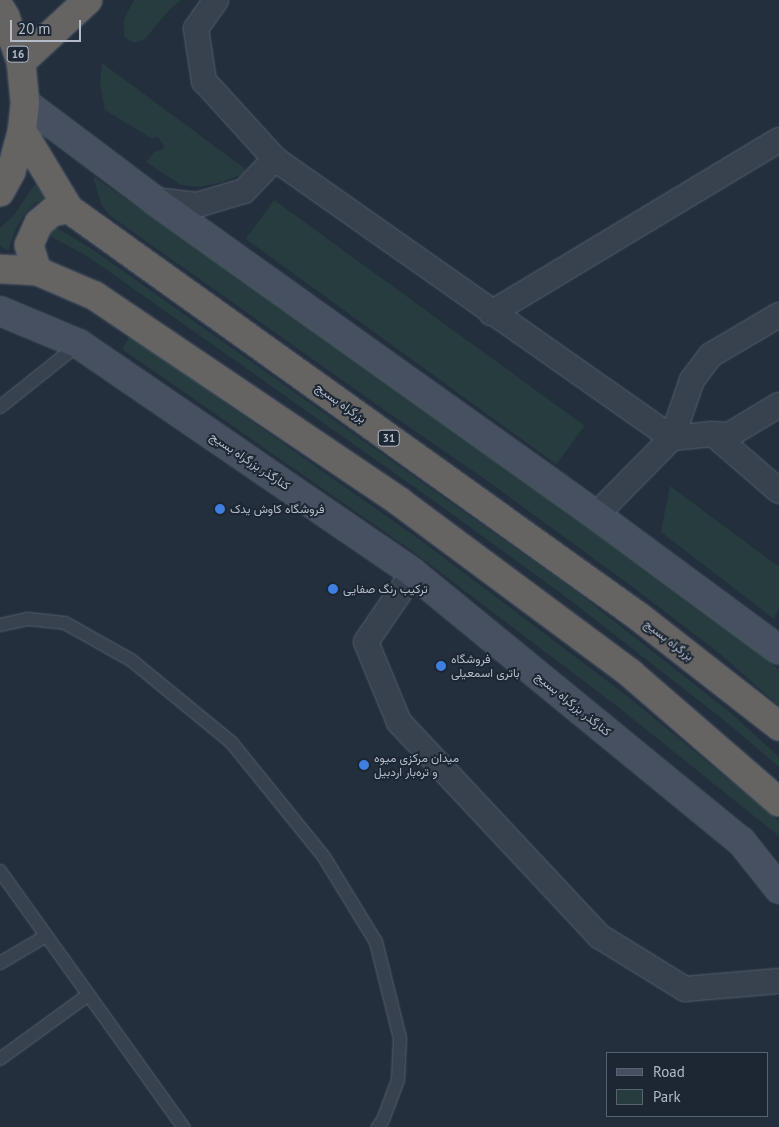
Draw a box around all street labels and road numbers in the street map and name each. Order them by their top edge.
road number: 16 [7,46,29,62]
street label: بزرگراه بسیج [313,380,369,426]
street label: کنارگذر بزرگراه بسیج [207,429,293,493]
road number: 31 [378,429,400,446]
street label: بزرگراه بسیج [641,616,697,664]
street label: کنارگذر بزرگراه بسیج [532,669,614,739]

